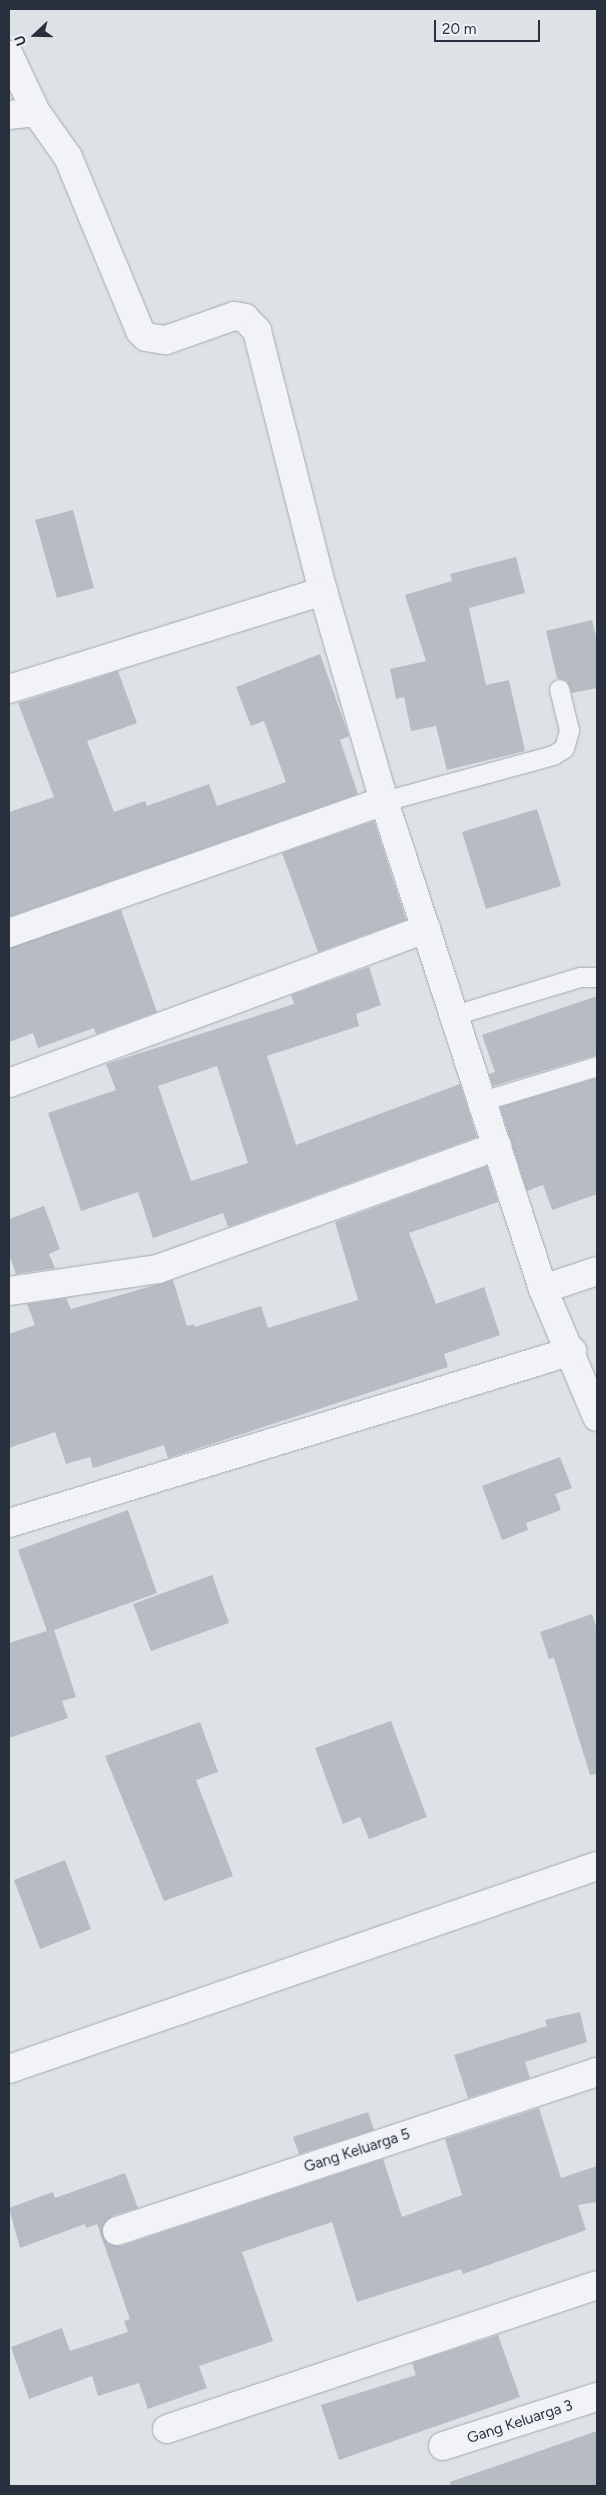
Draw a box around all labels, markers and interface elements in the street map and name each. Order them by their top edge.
north arrow [10,10,60,60]
scale bar [436,10,542,42]
text: 20 m [442,20,476,38]
text: U [11,33,30,48]
street label: Gang Keluarga 5 [302,2125,412,2177]
street label: Gang Keluarga 3 [465,2396,575,2448]

